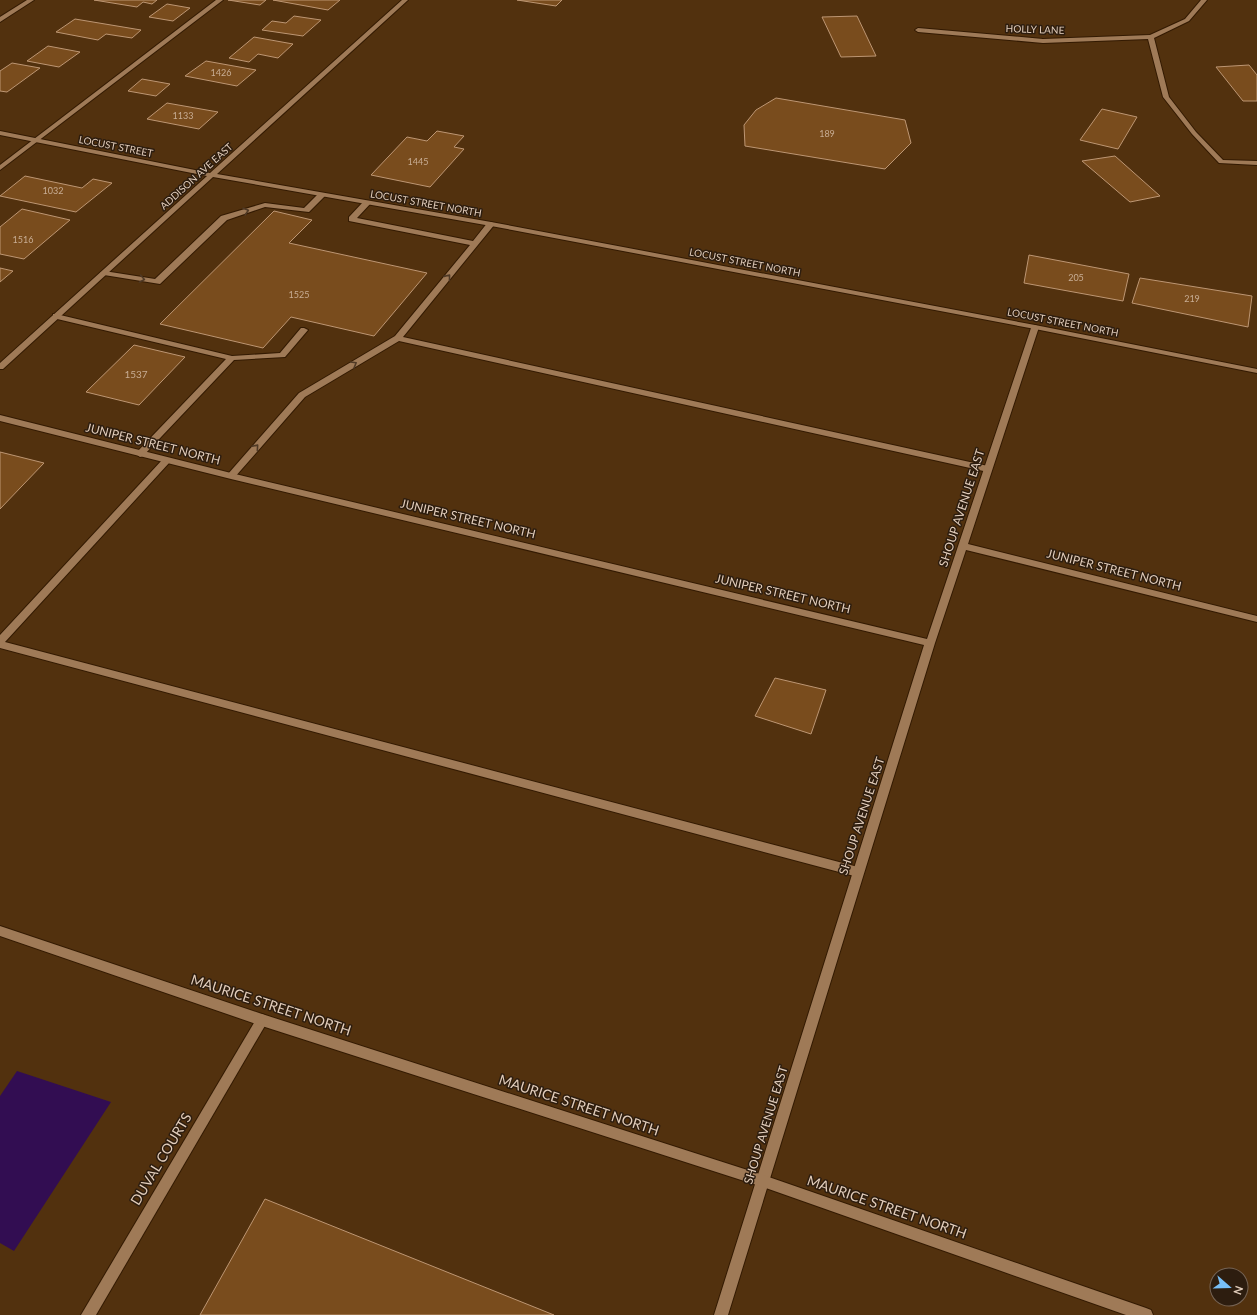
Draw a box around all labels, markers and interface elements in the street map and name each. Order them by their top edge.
street label: HOLLY LANE [1005,22,1065,36]
house number: 1426 [211,67,231,78]
house number: 1133 [173,110,193,121]
house number: 189 [819,128,835,139]
street label: LOCUST STREET [78,133,154,159]
street label: ADDISON AVE EAST [157,140,235,212]
house number: 1445 [408,156,428,167]
house number: 1032 [43,185,63,196]
street label: LOCUST STREET NORTH [369,187,483,219]
one-way arrow [242,207,249,216]
house number: 1516 [13,234,33,245]
street label: LOCUST STREET NORTH [688,245,802,279]
house number: 205 [1068,272,1084,283]
one-way arrow [139,275,146,283]
one-way arrow [444,275,451,282]
house number: 1525 [289,289,309,300]
house number: 219 [1184,293,1200,304]
street label: LOCUST STREET NORTH [1006,305,1120,339]
one-way arrow [350,362,357,369]
house number: 1537 [124,368,148,380]
street label: JUNIPER STREET NORTH [84,420,222,468]
one-way arrow [252,444,259,452]
street label: SHOUP AVENUE EAST [935,447,988,569]
street label: JUNIPER STREET NORTH [399,496,537,541]
street label: JUNIPER STREET NORTH [1045,546,1183,594]
street label: JUNIPER STREET NORTH [714,571,852,616]
street label: SHOUP AVENUE EAST [835,755,888,877]
street label: MAURICE STREET NORTH [189,971,354,1039]
street label: SHOUP AVENUE EAST [740,1064,791,1186]
street label: MAURICE STREET NORTH [497,1071,662,1139]
street label: DUVAL COURTS [126,1110,195,1208]
street label: MAURICE STREET NORTH [805,1171,969,1242]
north arrow [1209,1267,1249,1307]
text: N [1231,1284,1246,1297]

